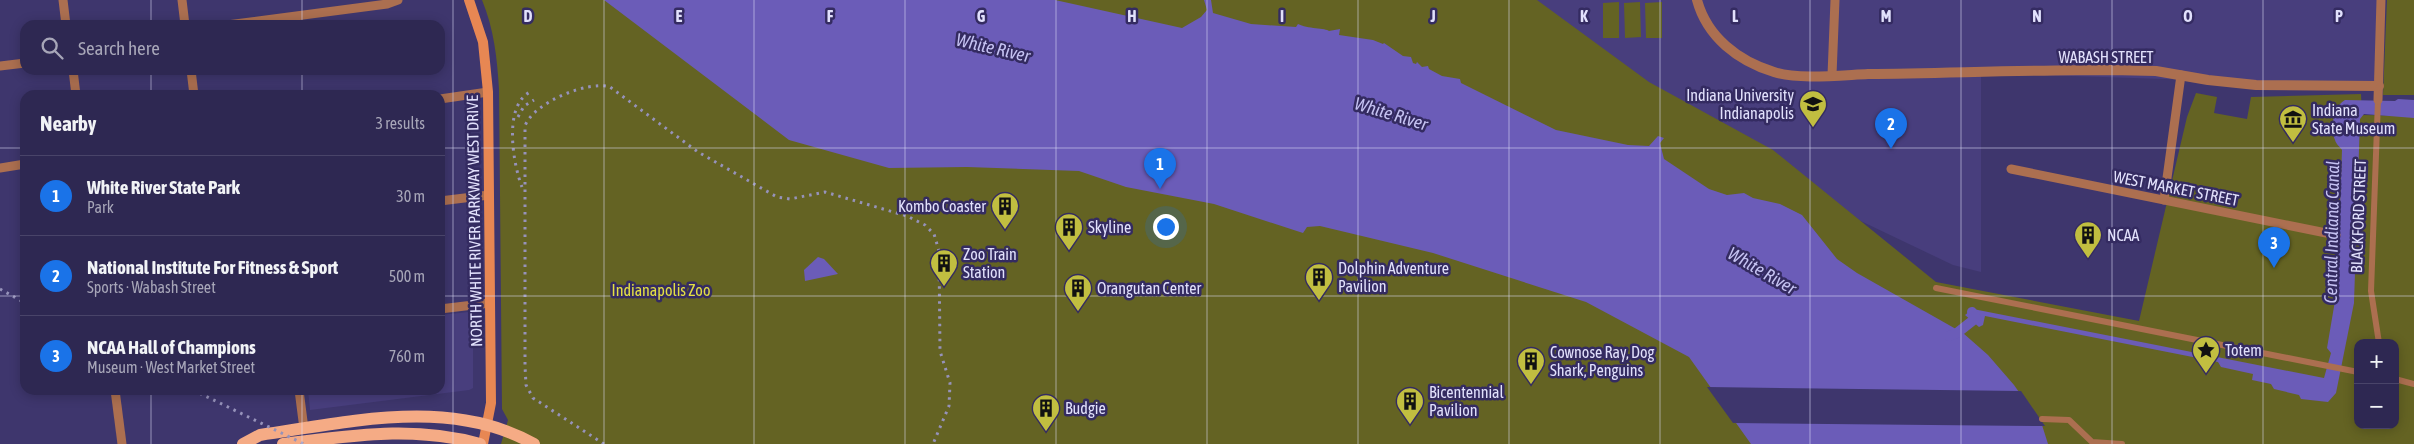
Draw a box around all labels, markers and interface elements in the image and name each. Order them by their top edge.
text: D [524,7,533,25]
text: E [676,7,683,25]
text: F [827,7,834,25]
text: G [977,7,986,25]
text: H [1127,7,1137,25]
text: I [1280,7,1284,25]
text: J [1429,7,1436,25]
text: K [1580,7,1588,25]
text: L [1732,7,1739,25]
text: M [1881,7,1891,25]
text: N [2032,7,2042,25]
text: O [2183,7,2193,25]
text: P [2335,7,2343,25]
search box [20,20,445,75]
water label: White River [954,29,1033,66]
icon: search [38,34,66,62]
text: Search here [78,37,160,59]
street label: WABASH STREET [2058,48,2154,66]
place label: Indiana University Indianapolis [1686,86,1794,123]
school or university icon: Indiana University Indianapolis [1798,89,1828,128]
water label: White River [1352,92,1431,135]
street label: NORTH WHITE RIVER PARKWAY WEST DRIVE [463,95,485,347]
place label: Indiana State Museum [2312,101,2395,137]
museum icon: Indiana State Museum [2278,104,2308,143]
pin: 2 [1875,108,1907,149]
text: Nearby [40,111,96,135]
text: 3 results [375,114,425,132]
pin: 1 [1144,148,1176,189]
street label: BLACKFORD STREET [2347,159,2369,273]
water label: Central Indiana Canal [2320,160,2343,304]
street label: WEST MARKET STREET [2112,167,2240,209]
text: White River State Park [87,176,240,198]
text: 1 [52,187,60,205]
text: 30 m [396,187,425,205]
building icon: Kombo Coaster [990,191,1020,230]
place label: Kombo Coaster [898,197,986,215]
text: Park [87,198,114,216]
building icon: Skyline [1054,212,1084,251]
your location [1153,214,1179,240]
place label: Skyline [1088,218,1131,237]
building icon: NCAA [2073,220,2103,259]
place label: NCAA [2107,226,2139,244]
pin: 3 [2258,227,2290,268]
water label: White River [1724,243,1801,299]
place label: Zoo Train Station [963,245,1017,281]
building icon: Zoo Train Station [929,248,959,287]
text: National Institute For Fitness & Sport [87,256,338,278]
place label: Dolphin Adventure Pavilion [1338,259,1449,295]
building icon: Dolphin Adventure Pavilion [1304,262,1334,301]
text: 2 [52,267,60,285]
text: 500 m [389,267,425,285]
building icon: Orangutan Center [1063,273,1093,312]
text: Sports · Wabash Street [87,278,216,296]
place label: Orangutan Center [1097,279,1201,298]
park label: Indianapolis Zoo [612,281,710,300]
place icon: Totem [2191,335,2221,374]
text: NCAA Hall of Champions [87,336,256,358]
map controls [2354,339,2399,429]
button: + [2354,339,2399,384]
place label: Totem [2225,341,2262,359]
place label: Cownose Ray, Dog Shark, Penguins [1550,343,1655,380]
building icon: Cownose Ray, Dog Shark, Penguins [1516,346,1546,385]
text: 3 [52,347,60,365]
text: 760 m [389,347,425,365]
text: Museum · West Market Street [87,358,255,376]
place label: Bicentennial Pavilion [1429,383,1505,419]
button: − [2354,384,2399,429]
building icon: Bicentennial Pavilion [1395,386,1425,425]
building icon: Budgie [1031,393,1061,432]
place label: Budgie [1065,399,1106,418]

